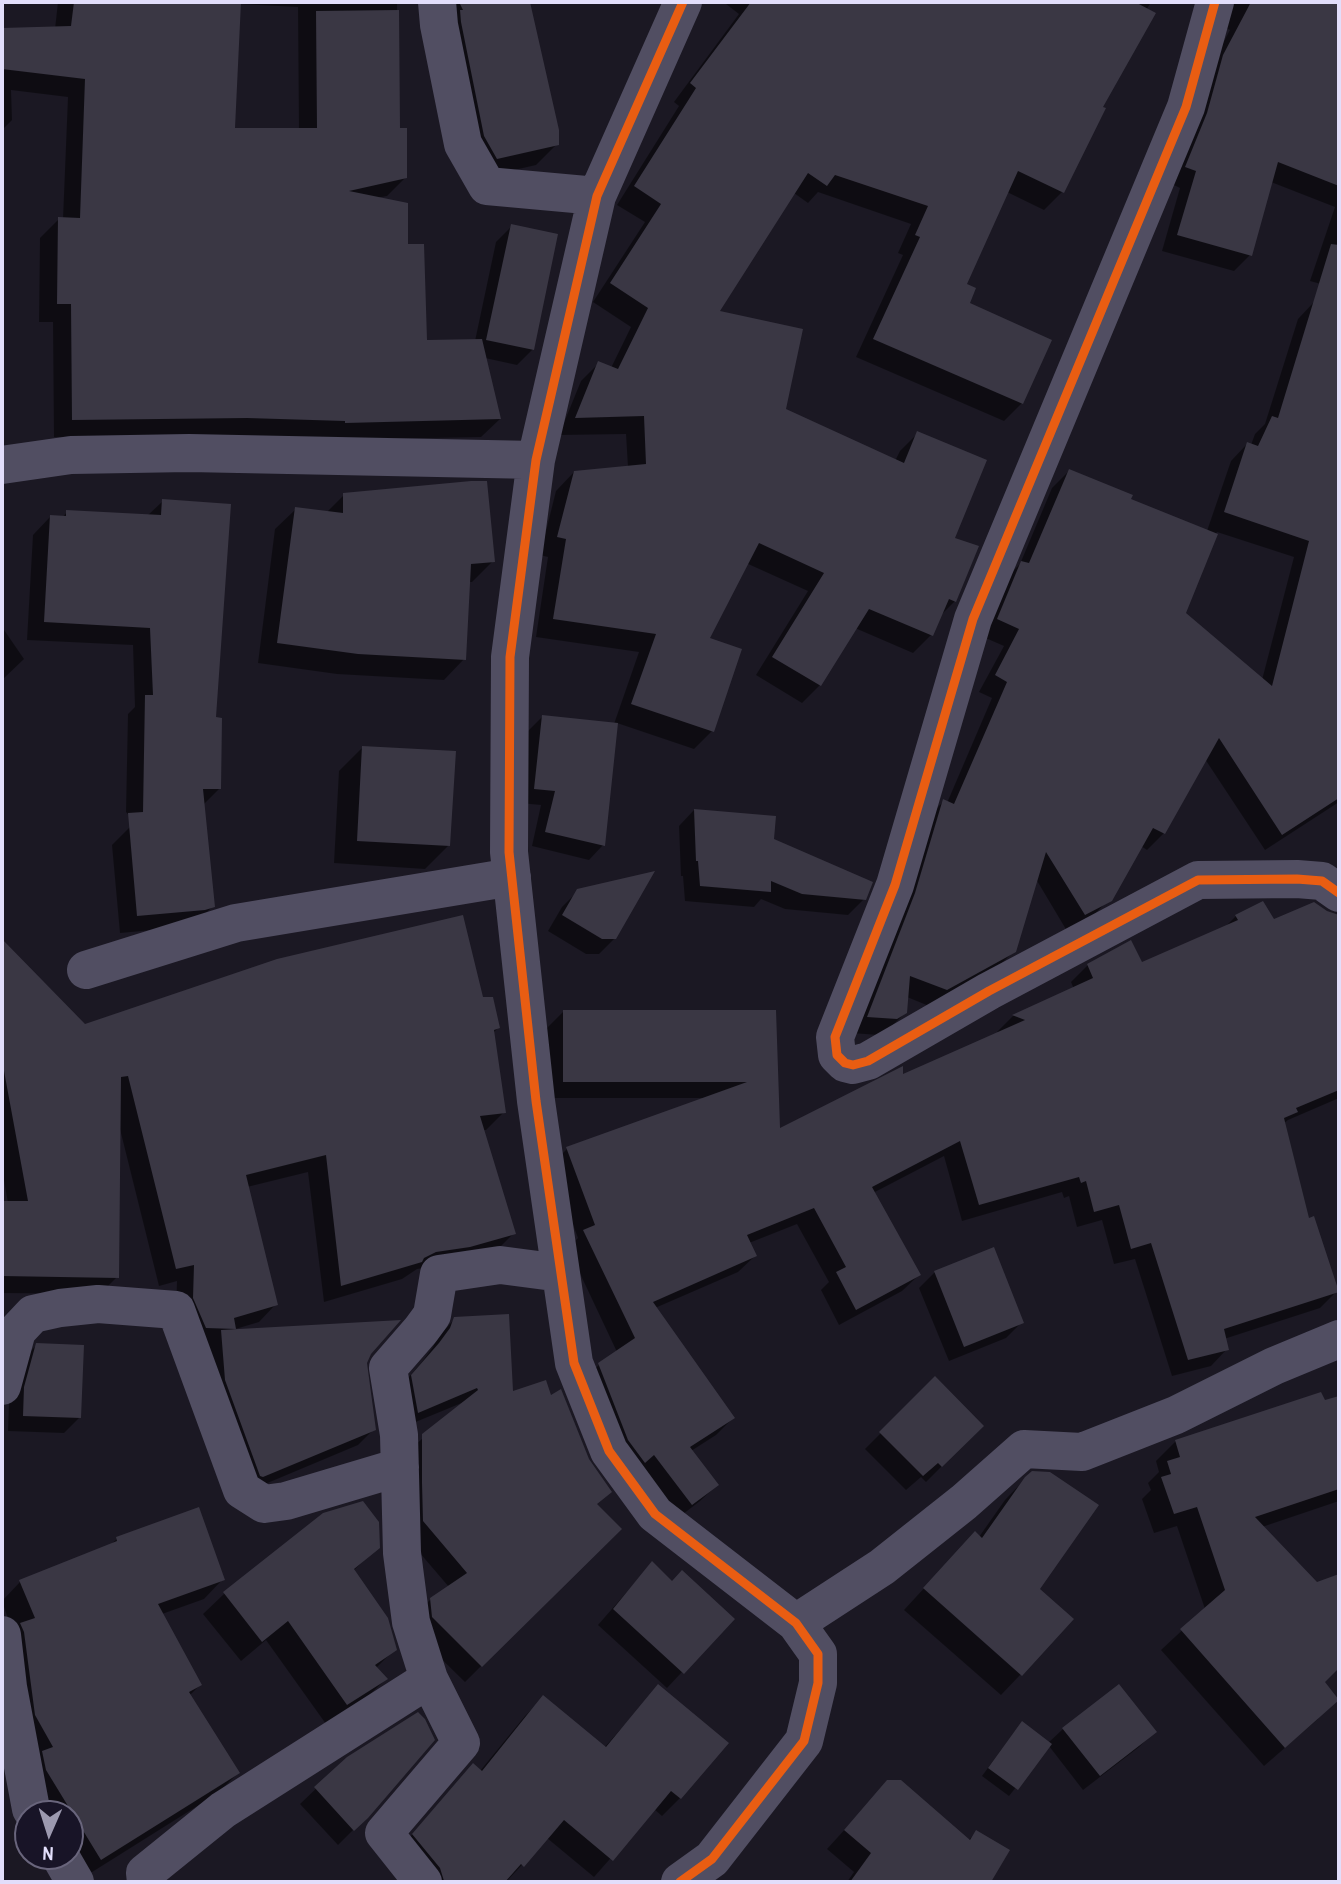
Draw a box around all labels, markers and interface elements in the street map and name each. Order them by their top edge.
north arrow [14,1800,84,1870]
text: N [42,1841,54,1867]

